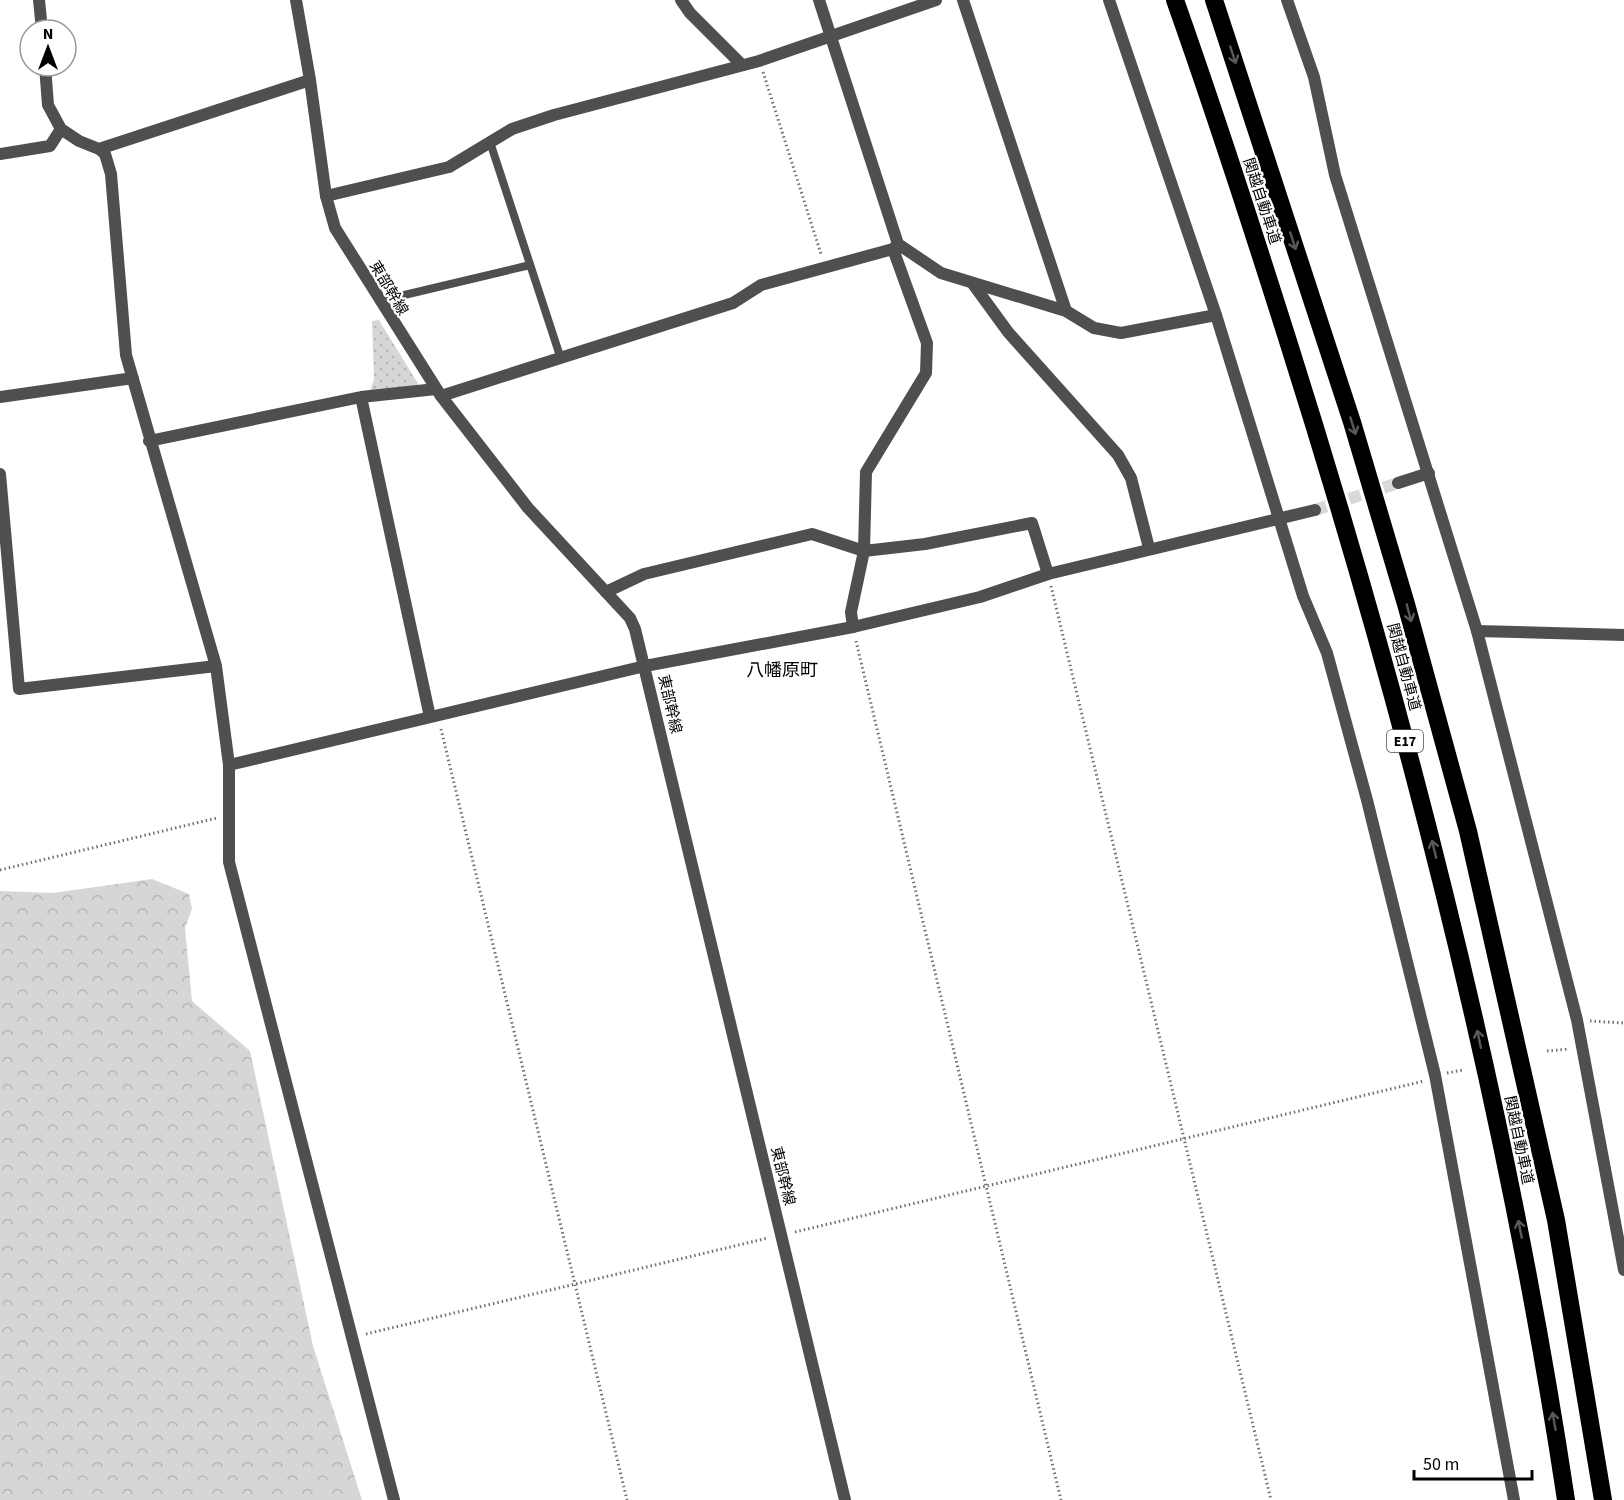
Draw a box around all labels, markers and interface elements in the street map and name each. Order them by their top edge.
north arrow [18,18,78,78]
text: N [43,23,53,45]
one-way arrow [1228,45,1239,64]
street label: 関越自動車道 [1238,155,1285,247]
one-way arrow [1288,231,1299,250]
street label: 東部幹線 [364,257,413,319]
one-way arrow [1349,416,1360,435]
one-way arrow [1403,603,1415,622]
street label: 関越自動車道 [1382,621,1425,713]
district label: 八幡原町 [746,658,818,683]
street label: 東部幹線 [653,673,686,736]
road number: E17 [1387,730,1423,752]
one-way arrow [1428,840,1440,859]
one-way arrow [1472,1030,1484,1049]
street label: 関越自動車道 [1499,1094,1538,1186]
street label: 東部幹線 [765,1144,800,1208]
one-way arrow [1514,1220,1525,1240]
one-way arrow [1548,1412,1559,1432]
scale bar [1414,1443,1532,1481]
text: 50 m [1423,1452,1459,1477]

